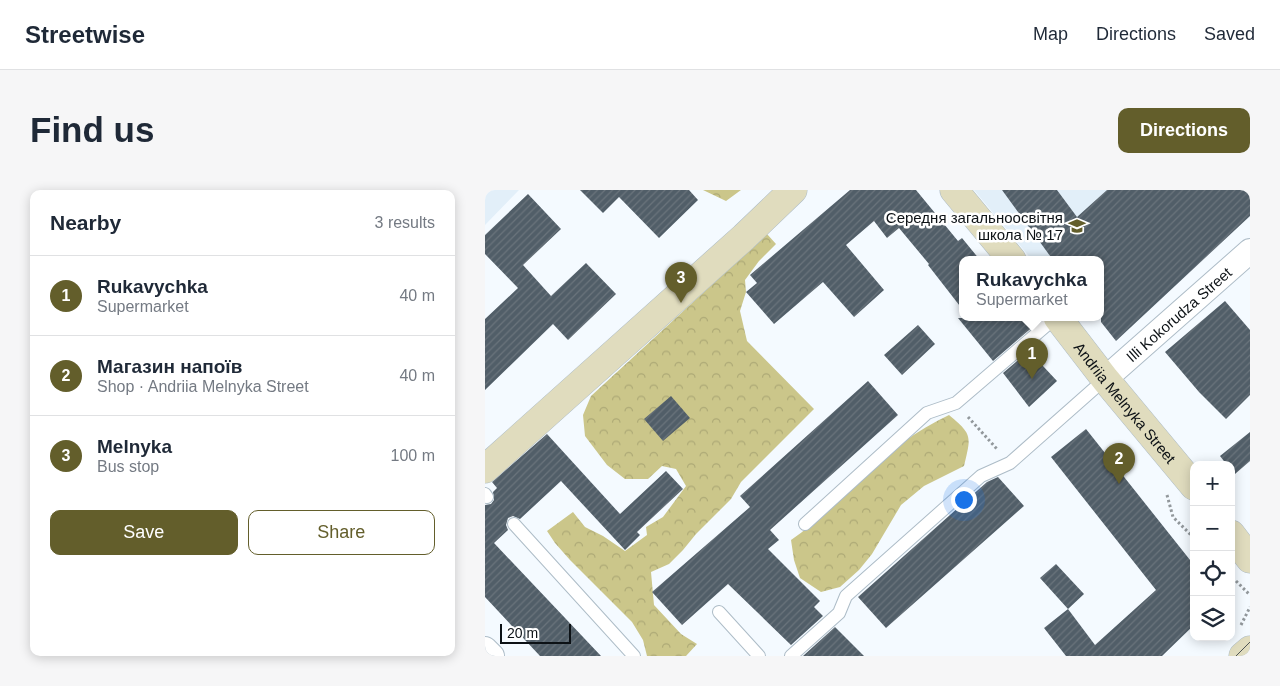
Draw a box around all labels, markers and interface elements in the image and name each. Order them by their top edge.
text: Streetwise [25,21,145,48]
text: Map [1033,24,1068,44]
text: Directions [1096,24,1176,44]
text: Saved [1204,24,1255,44]
button: Directions [1118,108,1250,153]
text: Find us [30,110,154,149]
place label: Середня загальноосвітня школа № 17 [886,209,1063,243]
text: Nearby [50,211,121,234]
text: 3 results [375,214,435,231]
school or university icon: Середня загальноосвітня школа № 17 [1067,216,1087,236]
popup [959,256,1104,321]
pin: 3 [665,262,697,303]
street label: Illi Kokorudza Street [1122,263,1235,365]
text: Rukavychka [976,269,1087,290]
text: Rukavychka [97,276,208,297]
text: 1 [62,287,70,304]
text: 40 m [399,287,435,304]
text: Supermarket [976,291,1068,308]
text: Supermarket [97,298,189,315]
pin: 1 [1016,338,1048,379]
street label: Andriia Melnyka Street [1071,339,1180,467]
text: Магазин напоїв [97,356,242,377]
text: 2 [62,367,70,384]
text: 40 m [399,367,435,384]
text: Shop · Andriia Melnyka Street [97,378,309,395]
text: Melnyka [97,436,172,457]
pin: 2 [1103,443,1135,484]
text: 3 [62,447,70,464]
text: 100 m [391,447,435,464]
text: Bus stop [97,458,159,475]
map controls [1190,461,1235,641]
button: + [1190,461,1235,506]
your location [951,487,977,513]
button: − [1190,506,1235,551]
button: Save [50,510,238,555]
button: Share [248,510,435,555]
button: locate [1190,551,1235,596]
button: layers [1190,596,1235,641]
scale bar [500,621,571,644]
text: 20 m [507,625,538,641]

